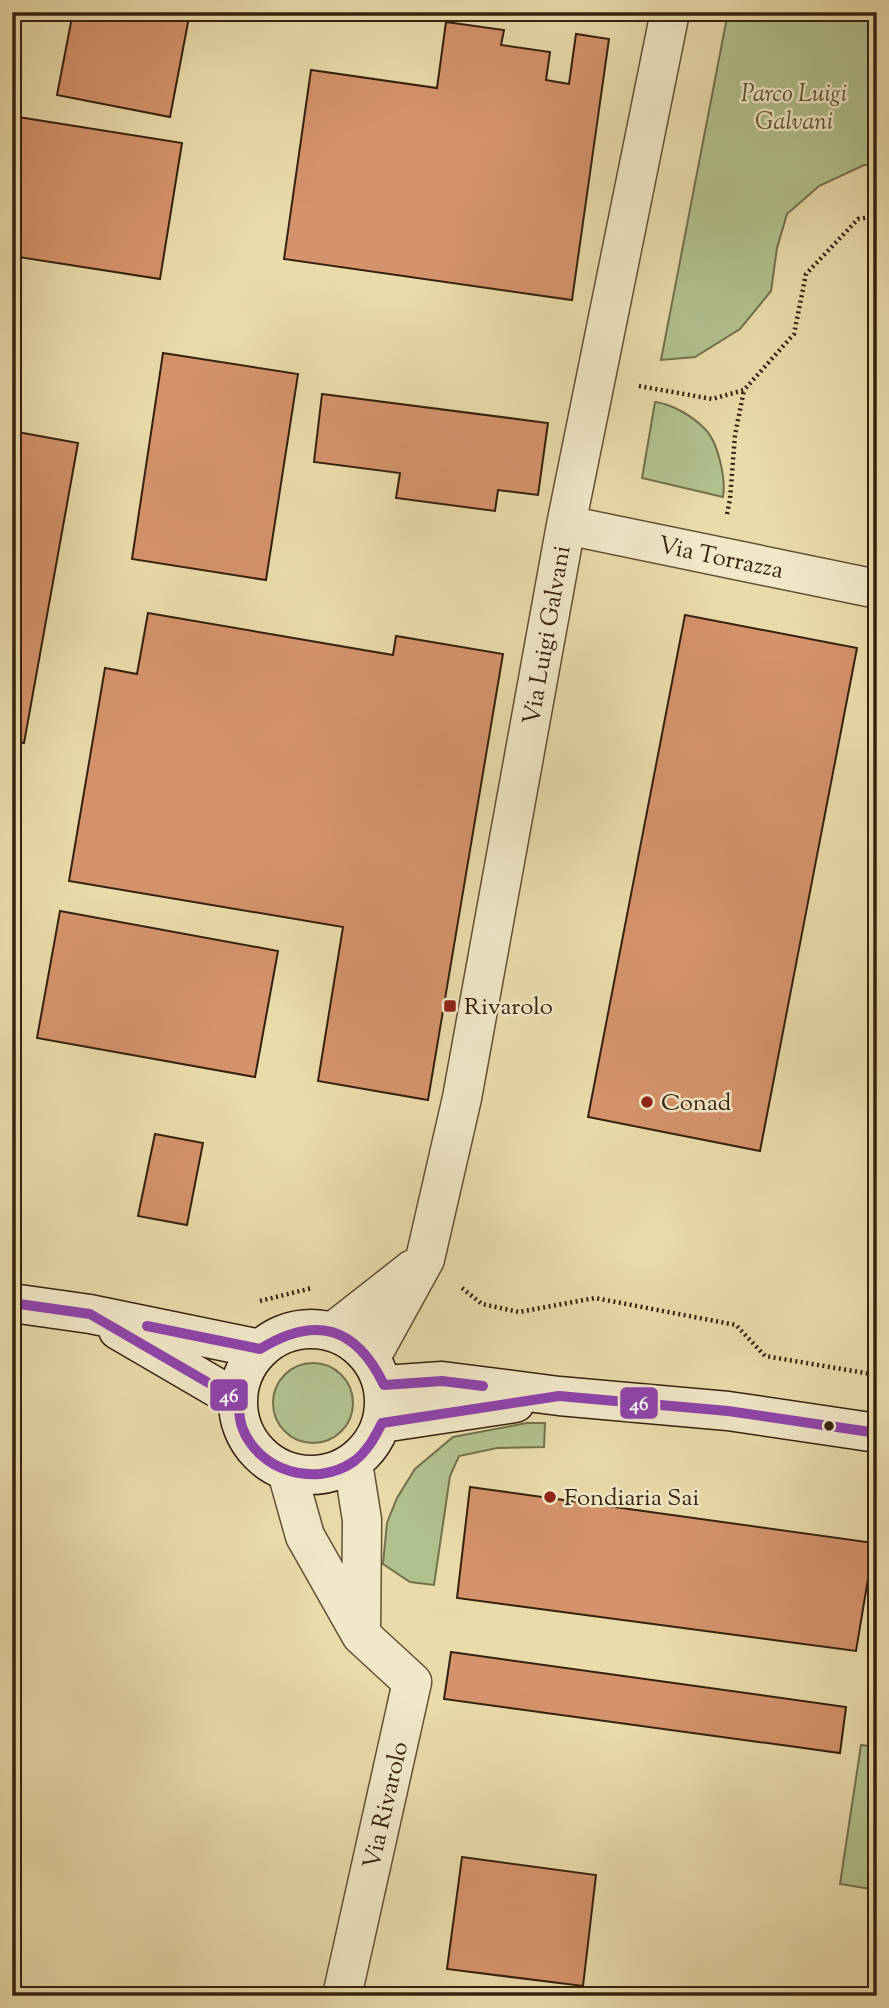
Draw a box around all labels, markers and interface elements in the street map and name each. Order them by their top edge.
park label: Parco Luigi Galvani [741,78,847,140]
street label: Via Torrazza [655,529,786,589]
street label: Via Luigi Galvani [515,543,580,728]
place label: Rivarolo [464,991,553,1025]
marker: Rivarolo [442,998,458,1014]
place label: Conad [661,1087,732,1121]
marker: Conad [639,1094,655,1110]
line badge: 46 [209,1378,249,1412]
text: 46 [219,1384,238,1411]
line badge: 46 [619,1386,659,1420]
text: 46 [629,1392,648,1419]
unlabelled marker [822,1419,836,1433]
place label: Fondiaria Sai [564,1482,699,1516]
marker: Fondiaria Sai [542,1489,558,1505]
street label: Via Rivarolo [356,1738,418,1872]

